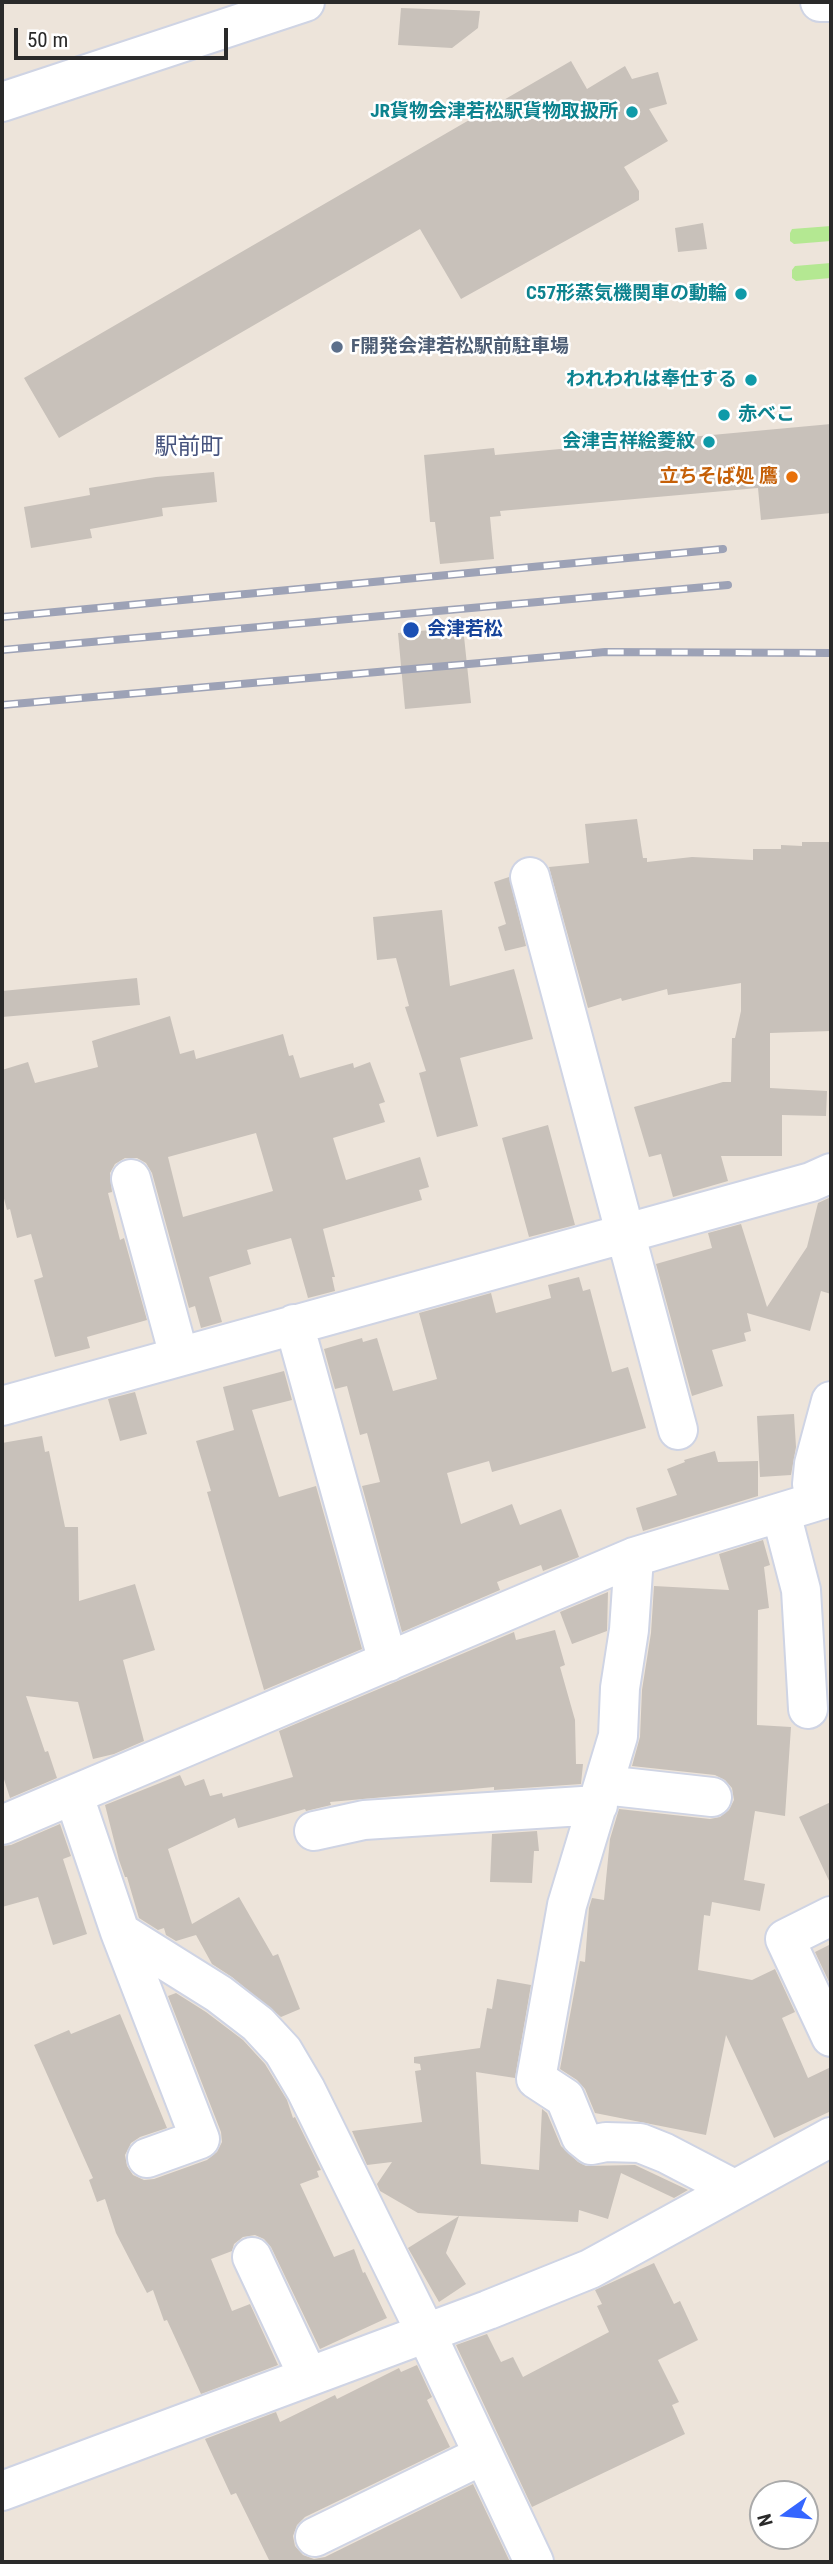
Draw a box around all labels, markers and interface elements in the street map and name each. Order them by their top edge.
scale bar [18,14,231,58]
text: 50 m [27,28,68,52]
place label: JR貨物会津若松駅貨物取扱所 [370,101,618,123]
marker: JR貨物会津若松駅貨物取扱所 [624,104,640,120]
place label: C57形蒸気機関車の動輪 [526,283,727,305]
marker: C57形蒸気機関車の動輪 [733,286,749,302]
place label: F開発会津若松駅前駐車場 [351,336,569,358]
marker: F開発会津若松駅前駐車場 [329,339,345,355]
place label: われわれは奉仕する [566,369,737,391]
marker: われわれは奉仕する [743,372,759,388]
place label: 赤べこ [738,404,795,426]
marker: 赤べこ [716,407,732,423]
place label: 会津吉祥絵菱紋 [562,431,695,453]
district label: 駅前町 [155,434,223,462]
marker: 会津吉祥絵菱紋 [701,434,717,450]
place label: 立ちそば処 鷹 [660,466,778,488]
marker: 立ちそば処 鷹 [784,469,800,485]
place label: 会津若松 [427,619,503,641]
marker: 会津若松 [401,620,421,640]
north arrow [749,2480,819,2550]
text: N [753,2511,778,2529]

